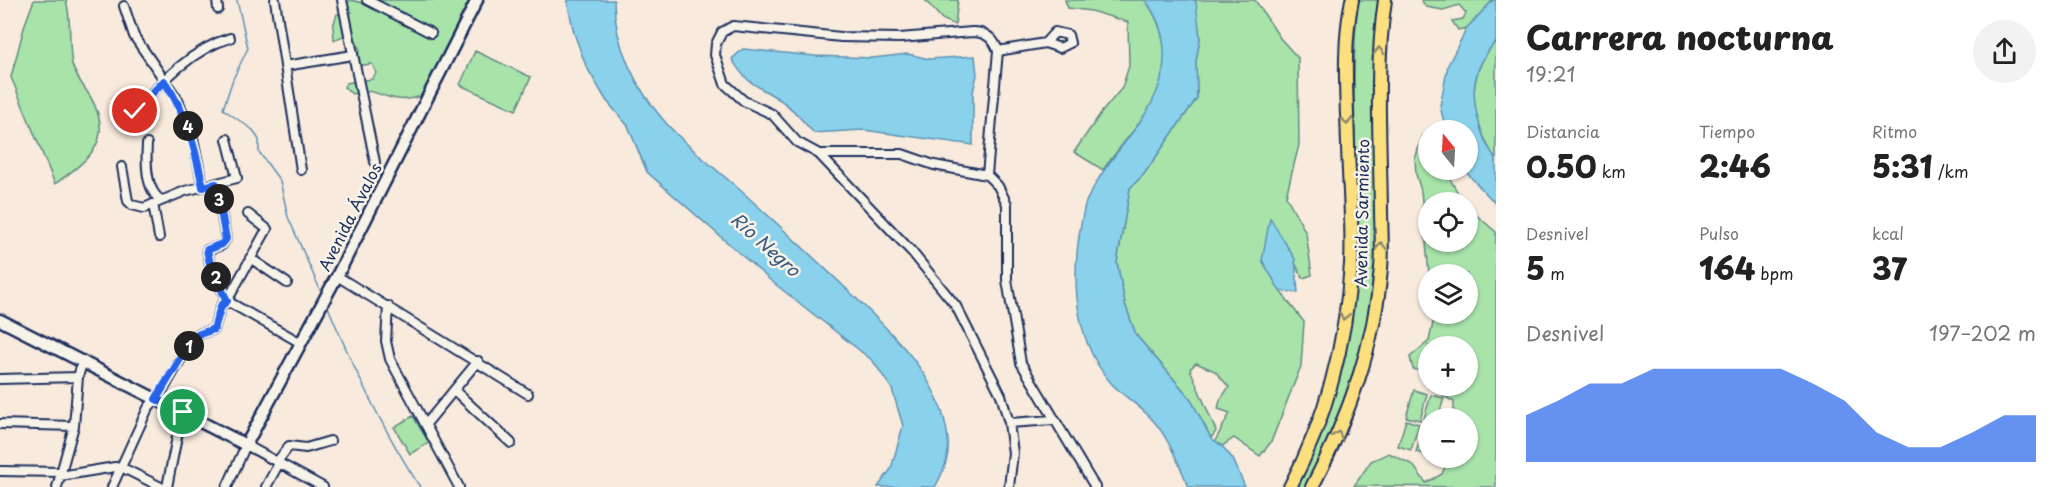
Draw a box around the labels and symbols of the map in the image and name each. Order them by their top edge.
one-way arrow [1373,47,1385,56]
pin [109,85,160,136]
pin: 4 [173,111,203,141]
one-way arrow [1341,117,1354,126]
north arrow [1418,120,1478,180]
street label: Avenida Sarmiento [1348,139,1374,287]
street label: Avenida Ávalos [312,158,387,275]
pin: 3 [204,184,234,214]
water label: Río Negro [725,205,807,283]
one-way arrow [1375,242,1387,251]
pin: 2 [201,262,231,292]
one-way arrow [1339,311,1351,320]
pin: 1 [174,331,204,361]
pin [157,386,208,437]
one-way arrow [1331,430,1343,441]

